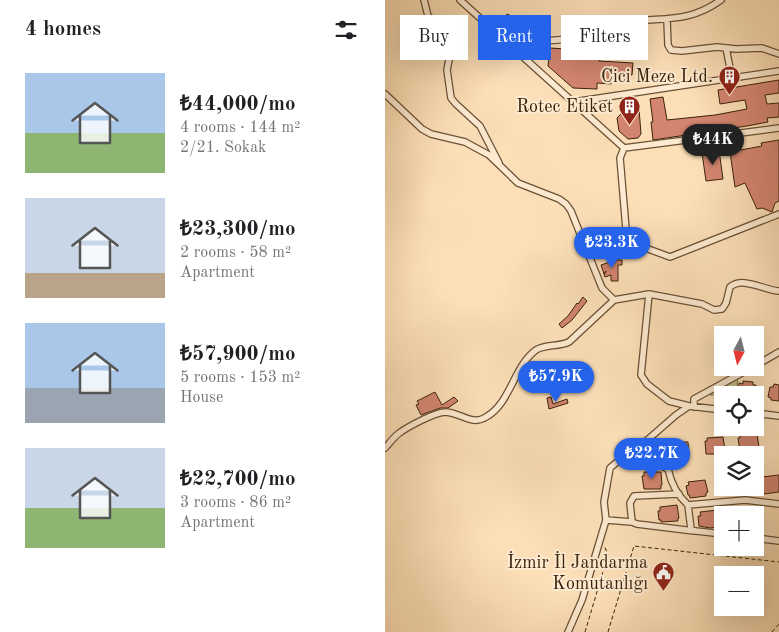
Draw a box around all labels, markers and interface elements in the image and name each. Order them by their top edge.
chip: Buy [400,15,468,60]
chip: Rent [478,15,551,60]
chip: Filters [561,15,648,60]
icon: filters [332,16,360,44]
text: 4 homes [25,19,101,40]
building icon: Cici Meze Ltd. [717,64,741,95]
place label: Cici Meze Ltd. [601,68,713,86]
icon: home [65,93,125,153]
text: ₺44,000/mo [180,94,296,115]
building icon: Rotec Etiket [617,94,641,125]
place label: Rotec Etiket [516,98,613,116]
text: 4 rooms · 144 m² [180,120,300,136]
pin: ₺44K [683,124,743,166]
text: ₺44K [693,132,733,148]
text: 2/21. Sokak [180,140,266,156]
icon: home [65,218,125,278]
text: ₺23,300/mo [180,219,296,240]
pin: ₺23.3K [571,226,653,269]
text: ₺23.3K [585,235,639,251]
text: 2 rooms · 58 m² [180,245,291,261]
text: Apartment [180,265,255,281]
north arrow [714,326,764,376]
map controls [714,326,764,616]
icon: home [65,343,125,403]
text: ₺57,900/mo [180,344,296,365]
pin: ₺57.9K [515,360,597,403]
text: ₺57.9K [529,369,583,385]
text: 5 rooms · 153 m² [180,370,300,386]
button: locate [714,386,764,436]
text: House [180,390,223,406]
pin: ₺22.7K [611,438,693,480]
text: ₺22.7K [625,446,679,462]
button: layers [714,446,764,496]
icon: home [65,468,125,528]
text: ₺22,700/mo [180,469,296,490]
text: 3 rooms · 86 m² [180,495,291,511]
button: + [714,506,764,556]
text: Apartment [180,515,255,531]
place label: İzmir İl Jandarma Komutanlığı [507,551,648,593]
public building icon: İzmir İl Jandarma Komutanlığı [652,560,676,591]
button: − [714,566,764,616]

